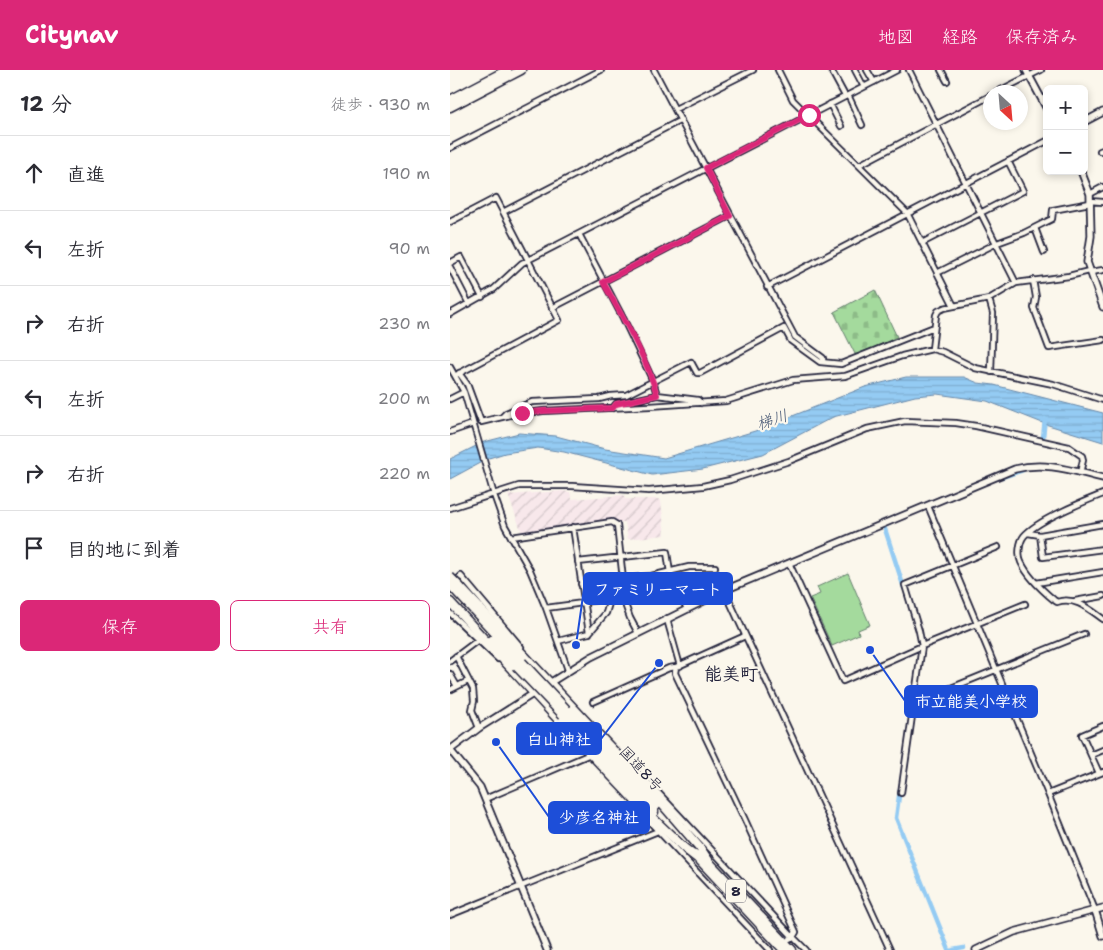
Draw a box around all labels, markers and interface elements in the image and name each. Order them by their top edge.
text: Citynav [25,19,119,51]
text: 地図 [878,25,914,49]
text: 経路 [942,25,978,49]
text: 保存済み [1006,25,1078,49]
north arrow [983,85,1028,130]
map controls [1043,85,1088,175]
button: + [1043,85,1088,130]
text: 12 分 [20,90,72,118]
text: 徒歩 · 930 m [331,94,430,115]
route start [798,104,821,127]
button: − [1043,130,1088,175]
icon: ahead [20,159,48,187]
text: 直進 [67,162,105,187]
text: 190 m [383,163,430,184]
icon: left [20,234,48,262]
text: 左折 [67,237,105,262]
text: 90 m [389,238,430,259]
icon: right [20,309,48,337]
text: 右折 [67,312,105,337]
text: 230 m [378,313,430,334]
icon: left [20,384,48,412]
text: 左折 [67,387,105,412]
text: 200 m [378,388,430,409]
route end [511,402,534,425]
water label: 梯川 [754,405,791,434]
icon: right [20,459,48,487]
text: 右折 [67,462,105,487]
text: 220 m [378,463,430,484]
icon: arrive [20,534,48,562]
text: 目的地に到着 [67,537,181,562]
callout: ファミリーマート [584,573,732,604]
text: ファミリーマート [594,579,722,600]
button: 保存 [20,600,220,651]
button: 共有 [230,600,430,651]
district label: 能美町 [704,662,758,686]
callout: 市立能美小学校 [905,686,1037,717]
text: 市立能美小学校 [915,691,1027,712]
callout: 白山神社 [517,723,601,754]
text: 白山神社 [527,729,591,750]
street label: 国道8号 [615,742,667,796]
callout: 少彦名神社 [549,802,649,833]
text: 少彦名神社 [559,807,639,828]
road number: 8 [726,879,746,902]

